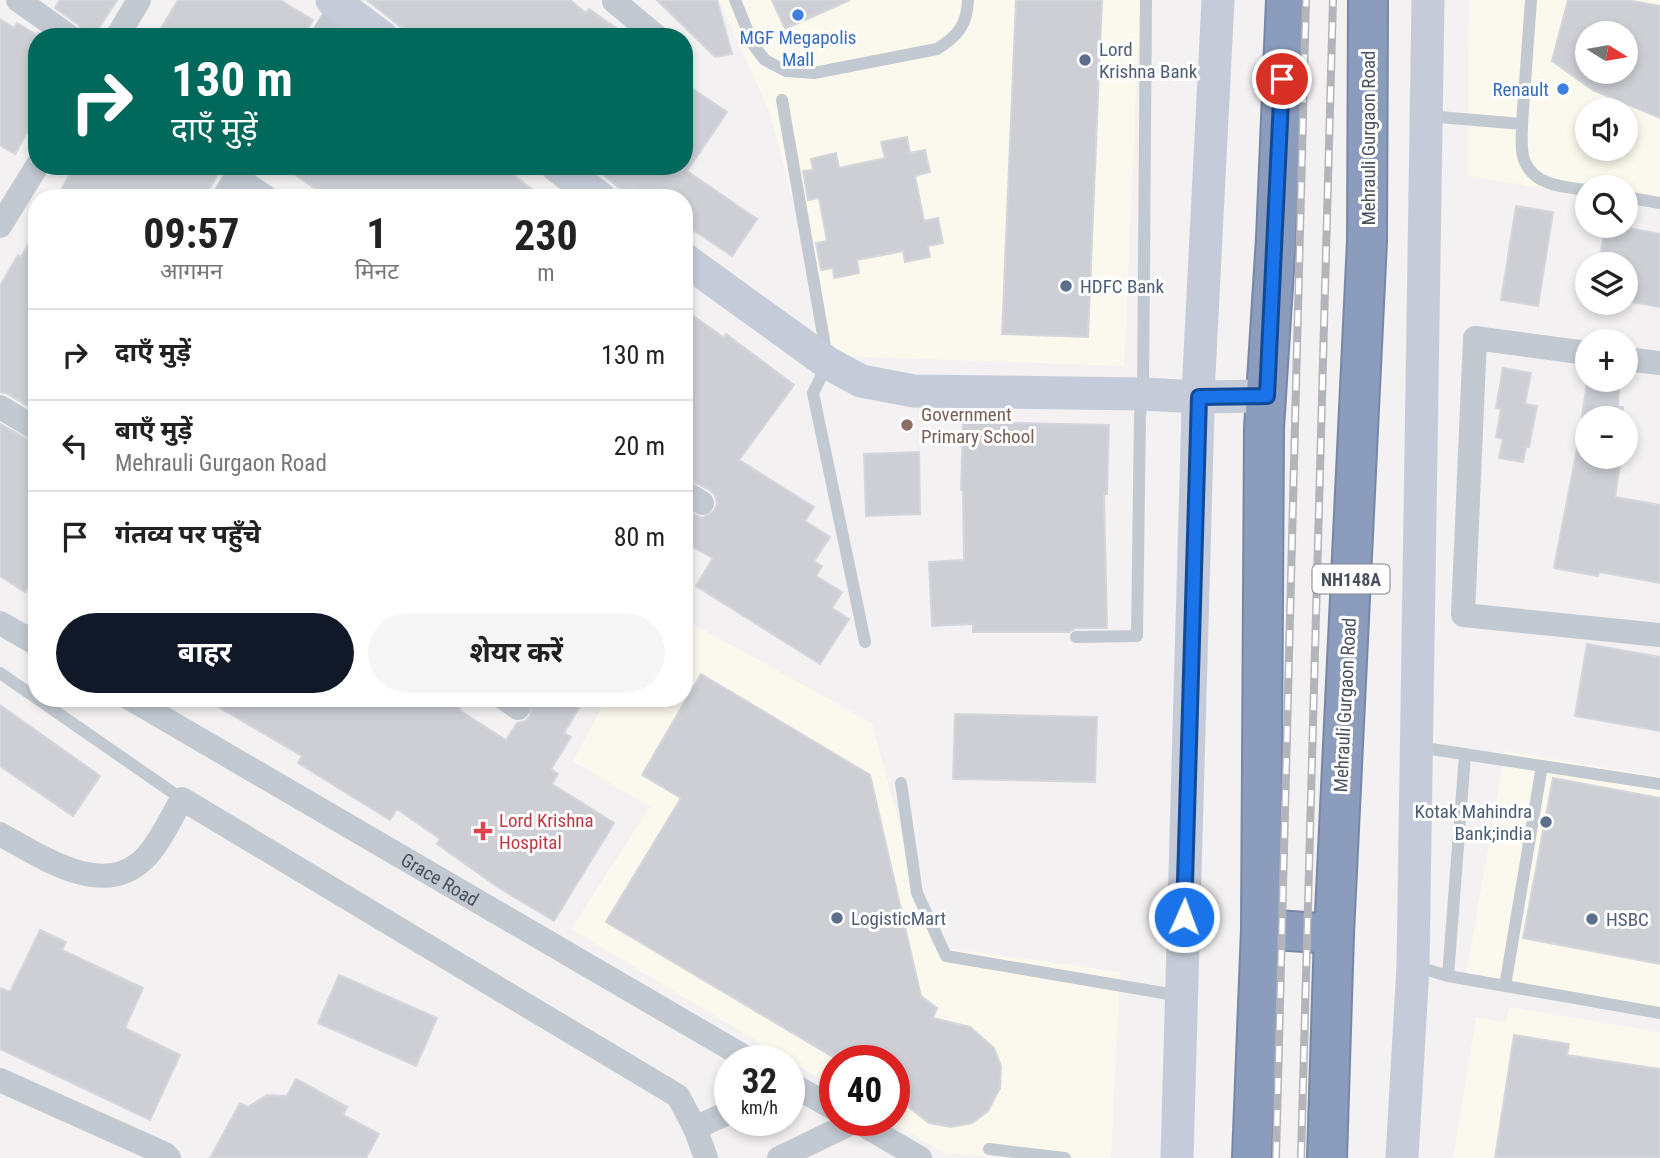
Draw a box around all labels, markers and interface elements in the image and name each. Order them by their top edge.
marker: MGF Megapolis Mall [790,7,806,23]
north arrow [1575,21,1638,84]
map controls [1575,21,1638,469]
place label: MGF Megapolis Mall [739,26,857,71]
place label: Lord Krishna Bank [1099,38,1198,83]
pin [1252,49,1312,109]
text: 130 m [171,51,293,108]
street label: Mehrauli Gurgaon Road [1357,51,1380,225]
marker: Lord Krishna Bank [1077,52,1093,68]
icon: right [56,56,147,147]
icon: arrive [1263,60,1301,98]
place label: Renault [1493,78,1549,101]
marker: Renault [1555,81,1571,97]
button: sound [1575,98,1638,161]
text: दाएँ मुड़ें [171,110,258,148]
button: search [1575,175,1638,238]
text: 09:57 [143,209,240,258]
text: 1 [366,209,387,258]
text: 230 [514,211,578,260]
button: layers [1575,252,1638,315]
text: आगमन [160,258,223,285]
text: मिनट [355,258,399,285]
text: m [537,260,555,287]
place label: HDFC Bank [1080,275,1165,298]
marker: HDFC Bank [1058,278,1074,294]
button: + [1575,329,1638,392]
icon: right [56,336,94,374]
text: दाएँ मुड़ें [115,337,191,367]
text: 130 m [601,340,665,370]
place label: Government Primary School [921,403,1035,448]
button: − [1575,406,1638,469]
text: बाएँ मुड़ें [115,415,192,445]
marker: Government Primary School [899,417,915,433]
icon: left [56,427,94,465]
text: 20 m [614,431,665,461]
text: Mehrauli Gurgaon Road [115,450,327,477]
icon: arrive [56,518,94,556]
text: गंतव्य पर पहुँचे [115,519,261,549]
text: 80 m [614,522,665,552]
road number: NH148A [1312,564,1390,594]
button: बाहर [56,613,354,693]
button: शेयर करें [368,613,665,693]
street label: Mehrauli Gurgaon Road [1329,617,1361,793]
place label: Kotak Mahindra Bank;india [1415,800,1532,845]
place label: Lord Krishna Hospital [499,809,594,854]
marker: Kotak Mahindra Bank;india [1538,814,1554,830]
marker: Lord Krishna Hospital [473,821,493,841]
street label: Grace Road [397,848,483,911]
position arrow [1147,880,1221,954]
place label: LogisticMart [851,907,946,930]
place label: HSBC [1606,908,1649,931]
marker: LogisticMart [829,910,845,926]
marker: HSBC [1584,911,1600,927]
speed limit sign: 40 [819,1045,910,1136]
text: 32 [742,1061,777,1102]
text: km/h [741,1097,778,1118]

